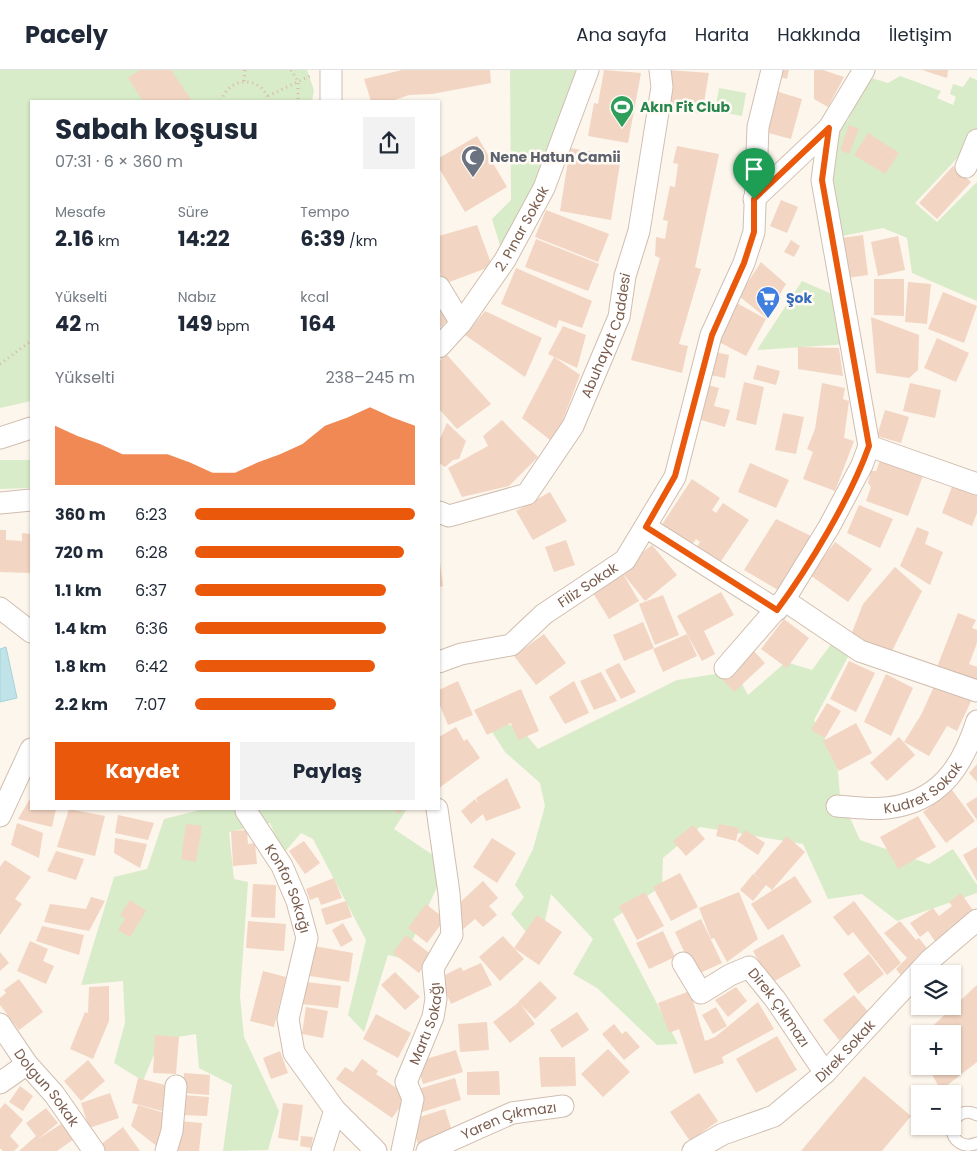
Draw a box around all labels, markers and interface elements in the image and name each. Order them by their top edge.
text: Pacely [25,18,108,51]
text: Ana sayfa [576,22,667,47]
text: Harita [695,22,749,47]
text: Hakkında [777,22,861,47]
text: İletişim [889,22,952,47]
sports icon: Akın Fit Club [609,94,635,128]
place label: Akın Fit Club [640,97,731,117]
text: Sabah koşusu [55,110,258,149]
button: share [363,117,415,169]
mosque icon: Nene Hatun Camii [460,144,486,178]
place label: Nene Hatun Camii [490,147,621,167]
pin [733,148,775,199]
text: 07:31 · 6 × 360 m [55,150,183,173]
icon: arrive [740,155,768,183]
street label: 2. Pınar Sokak [490,182,554,275]
text: Mesafe [55,202,106,222]
text: Süre [178,202,209,222]
text: Tempo [300,202,349,222]
text: 2.16 [55,224,94,253]
text: 14:22 [178,224,230,253]
text: 6:39 [300,224,345,253]
text: km [94,231,120,251]
text: /km [345,231,377,251]
street label: Abuhayat Caddesi [576,270,635,401]
supermarket icon: Şok [755,285,781,319]
text: Yükselti [55,287,107,307]
text: Nabız [178,287,216,307]
text: kcal [300,287,329,307]
place label: Şok [786,288,813,308]
text: 42 [55,309,81,338]
text: 149 [178,309,213,338]
text: 164 [300,309,336,338]
text: m [81,316,99,336]
text: bpm [213,316,250,336]
text: Yükselti [55,366,115,389]
text: 238–245 m [325,366,415,389]
text: 360 m [55,503,106,526]
text: 6:23 [135,503,167,526]
text: 720 m [55,541,103,564]
text: 6:28 [135,541,168,564]
street label: Filiz Sokak [554,557,622,612]
text: 1.1 km [55,579,102,602]
text: 6:37 [135,579,167,602]
text: 1.4 km [55,617,107,640]
text: 6:36 [135,617,168,640]
text: 1.8 km [55,655,106,678]
text: 6:42 [135,655,168,678]
text: 2.2 km [55,693,108,716]
text: 7:07 [135,693,166,716]
button: Kaydet [55,742,230,800]
button: Paylaş [240,742,415,800]
street label: Kudret Sokak [882,757,967,818]
street label: Konfor Sokağı [260,840,315,935]
street label: Direk Çıkmazı [743,963,815,1051]
map controls [911,965,961,1135]
button: layers [911,965,961,1015]
street label: Martı Sokağı [404,981,446,1068]
street label: Direk Sokak [811,1015,880,1087]
button: + [911,1025,961,1075]
street label: Dolgun Sokak [9,1045,84,1131]
button: − [911,1085,961,1135]
street label: Yaren Çıkmazı [458,1097,558,1145]

